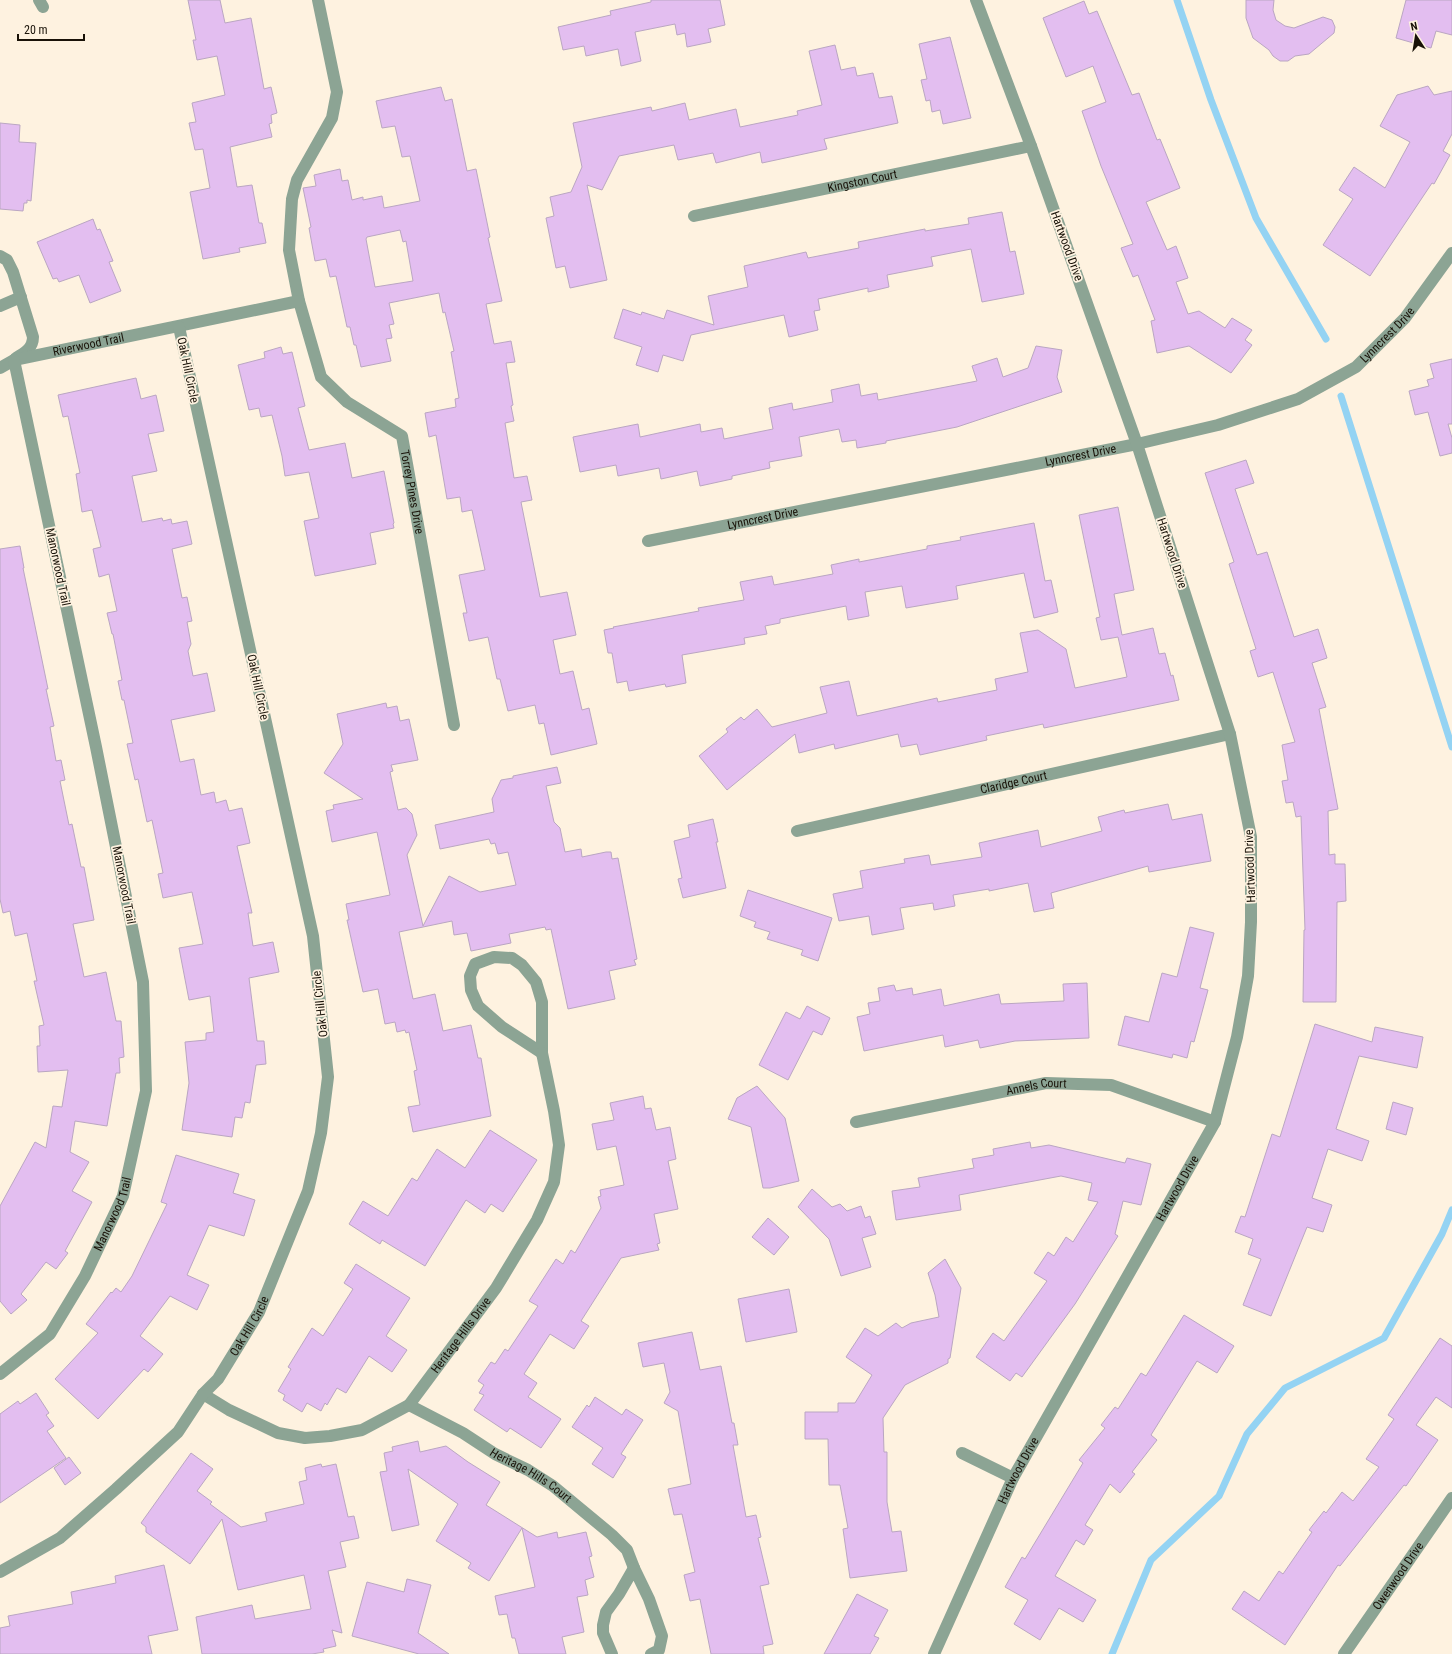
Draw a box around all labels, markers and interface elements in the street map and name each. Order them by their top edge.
scale bar [18,16,84,42]
north arrow [1396,16,1436,56]
text: N [1409,20,1419,34]
text: 20 m [24,23,48,37]
street label: Kingston Court [826,167,899,195]
street label: Hartwood Drive [1048,209,1086,283]
street label: Lynncrest Drive [1357,304,1418,366]
street label: Riverwood Trail [51,330,125,359]
street label: Oak Hill Circle [174,336,202,404]
street label: Lynncrest Drive [1044,441,1118,469]
street label: Torrey Pines Drive [398,449,427,536]
street label: Lynncrest Drive [726,504,800,532]
street label: Hartwood Drive [1154,516,1190,590]
street label: Manorwood Trail [43,527,73,607]
street label: Oak Hill Circle [244,653,272,721]
street label: Claridge Court [979,768,1049,797]
street label: Hartwood Drive [1242,829,1258,903]
street label: Manorwood Trail [110,845,138,925]
street label: Oak Hill Circle [310,970,330,1038]
street label: Annels Court [1005,1076,1067,1098]
street label: Hartwood Drive [1153,1153,1202,1224]
street label: Manorwood Trail [91,1176,134,1253]
street label: Oak Hill Circle [227,1294,272,1358]
street label: Heritage Hills Drive [428,1294,494,1376]
street label: Hartwood Drive [995,1434,1042,1506]
street label: Heritage Hills Court [487,1446,575,1506]
street label: Owenwood Drive [1370,1539,1427,1612]

